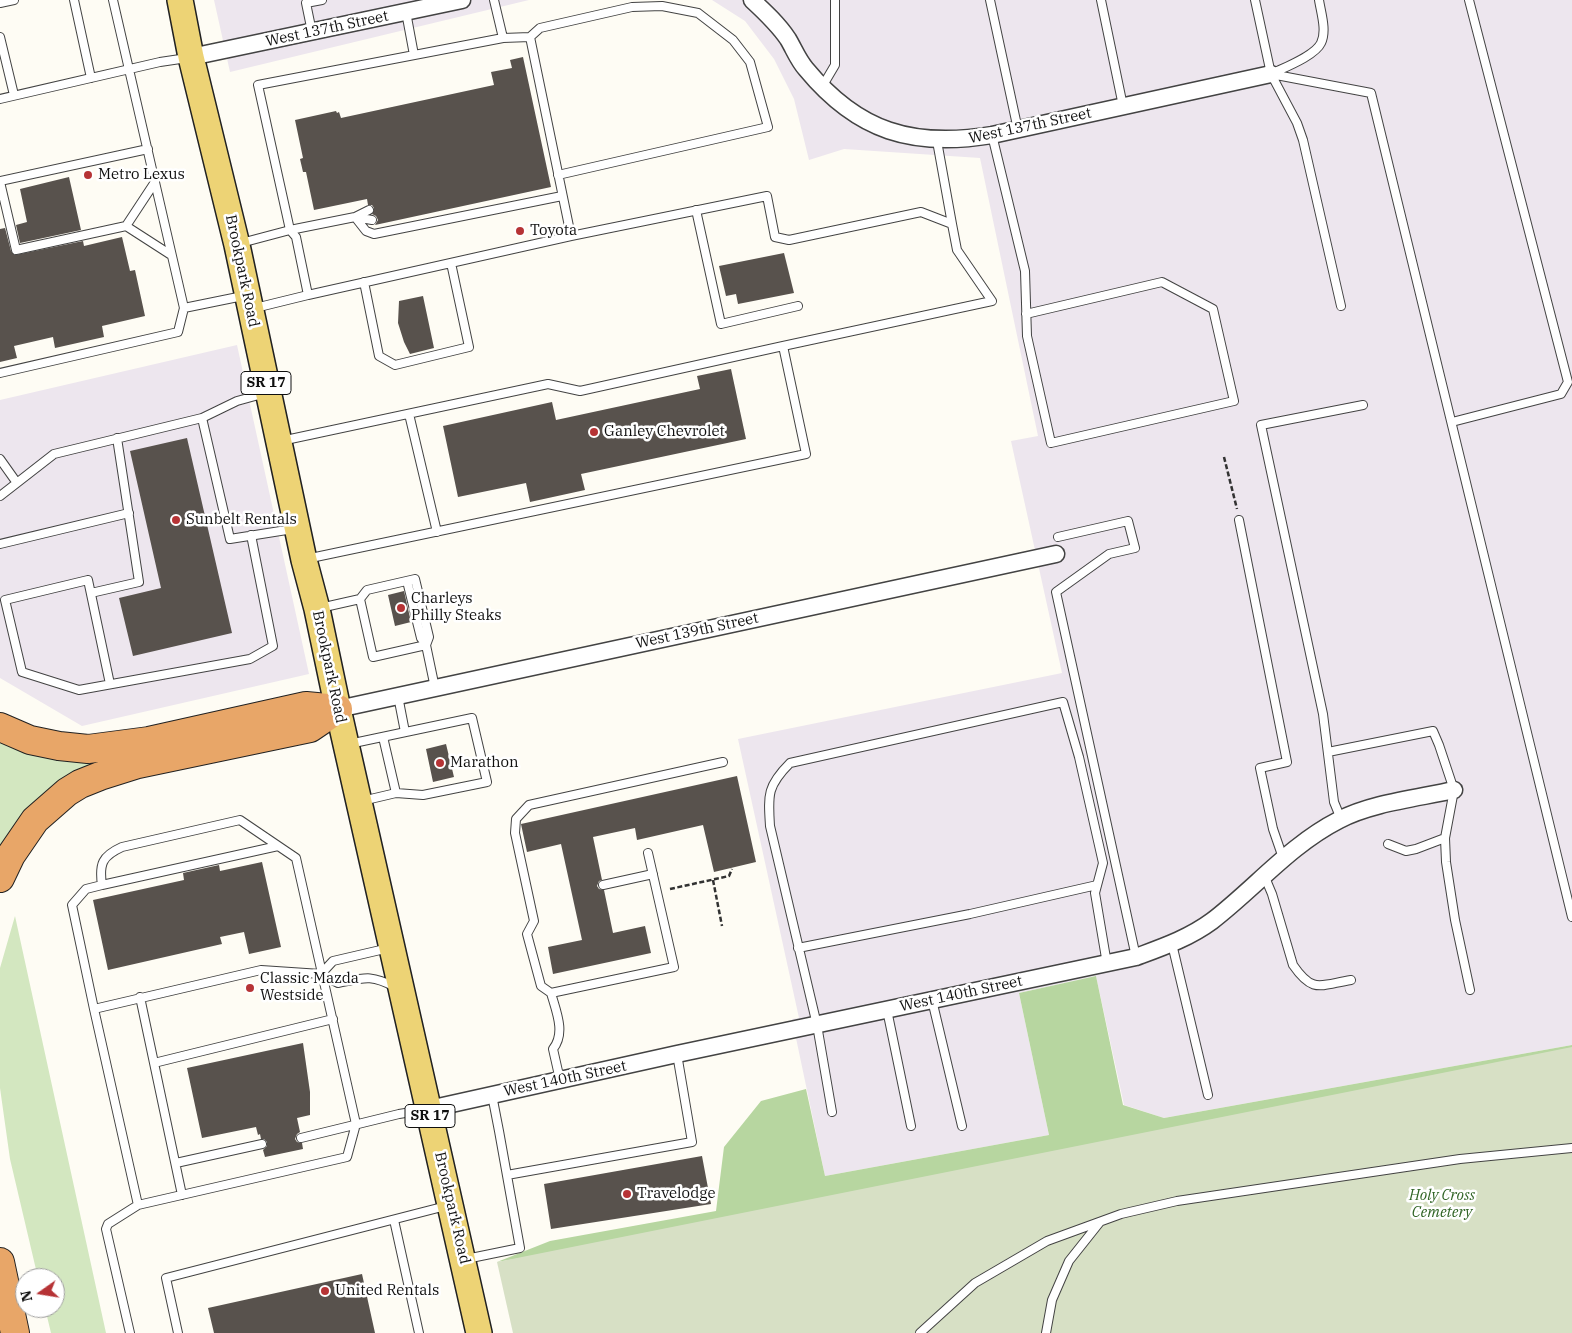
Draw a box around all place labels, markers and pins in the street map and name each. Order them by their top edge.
place label: Metro Lexus [98,166,185,184]
marker: Metro Lexus [82,169,94,181]
place label: Toyota [530,222,577,240]
marker: Toyota [514,225,526,237]
place label: Ganley Chevrolet [604,423,725,441]
marker: Ganley Chevrolet [588,426,600,438]
place label: Sunbelt Rentals [186,511,297,529]
marker: Sunbelt Rentals [170,514,182,526]
place label: Charleys Philly Steaks [411,590,502,625]
marker: Charleys Philly Steaks [395,602,407,614]
place label: Marathon [450,754,519,772]
marker: Marathon [434,757,446,769]
place label: Classic Mazda Westside [260,970,359,1005]
marker: Classic Mazda Westside [244,982,256,994]
place label: Travelodge [637,1185,715,1203]
marker: Travelodge [621,1188,633,1200]
place label: United Rentals [335,1282,439,1300]
marker: United Rentals [319,1285,331,1297]

